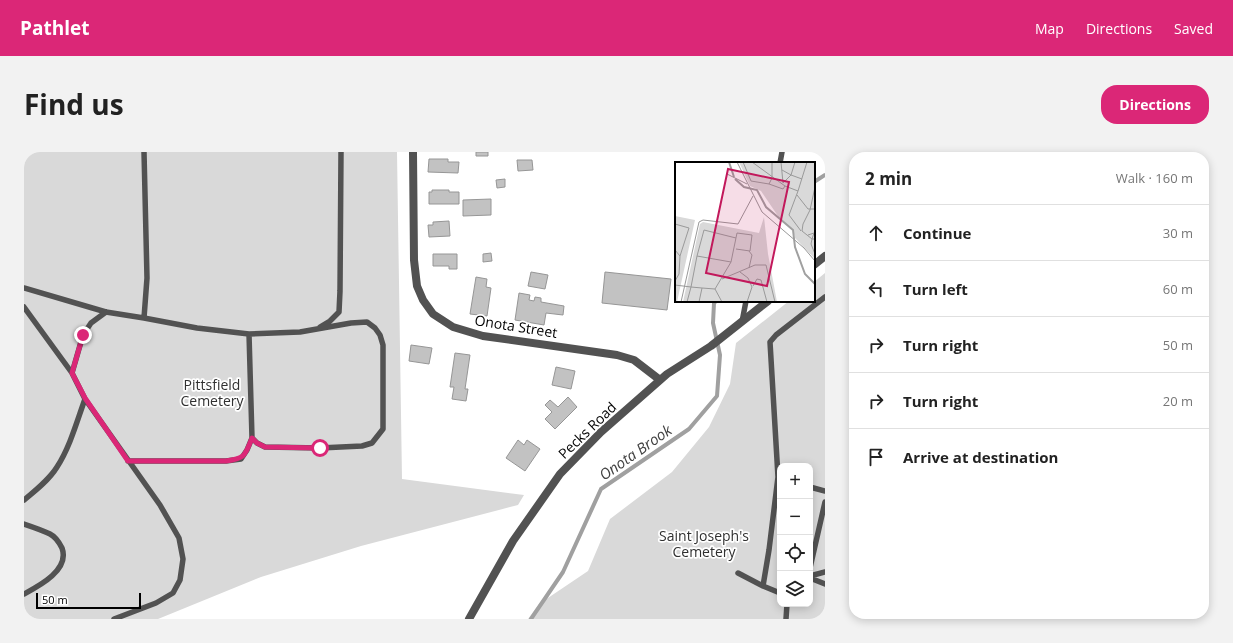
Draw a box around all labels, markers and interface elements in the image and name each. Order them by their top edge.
text: Pathlet [20,15,89,41]
text: Map [1035,19,1064,38]
text: Directions [1086,19,1152,38]
text: Saved [1174,19,1213,38]
text: Find us [24,85,124,123]
button: Directions [1101,85,1209,124]
inset map [675,162,815,302]
text: 2 min [865,167,912,190]
text: Walk · 160 m [1116,169,1193,187]
icon: ahead [865,222,887,244]
text: Continue [903,223,971,243]
text: 30 m [1163,224,1193,242]
icon: left [865,278,887,300]
text: Turn left [903,279,968,299]
text: 60 m [1163,280,1193,298]
street label: Onota Street [473,310,559,342]
route end [74,326,92,344]
icon: right [865,334,887,356]
text: Turn right [903,335,978,355]
text: 50 m [1163,336,1193,354]
park label: Pittsfield Cemetery [180,375,245,410]
icon: right [865,390,887,412]
text: Turn right [903,391,978,411]
text: 20 m [1163,392,1193,410]
street label: Pecks Road [554,397,620,463]
water label: Onota Brook [595,419,676,484]
route start [311,439,329,457]
icon: arrive [865,446,887,468]
text: Arrive at destination [903,447,1058,467]
map controls [777,463,813,607]
button: + [777,463,813,499]
button: − [777,499,813,535]
park label: Saint Joseph's Cemetery [659,526,749,561]
button: locate [777,535,813,571]
button: layers [777,571,813,607]
scale bar [36,591,141,610]
text: 50 m [42,592,68,607]

